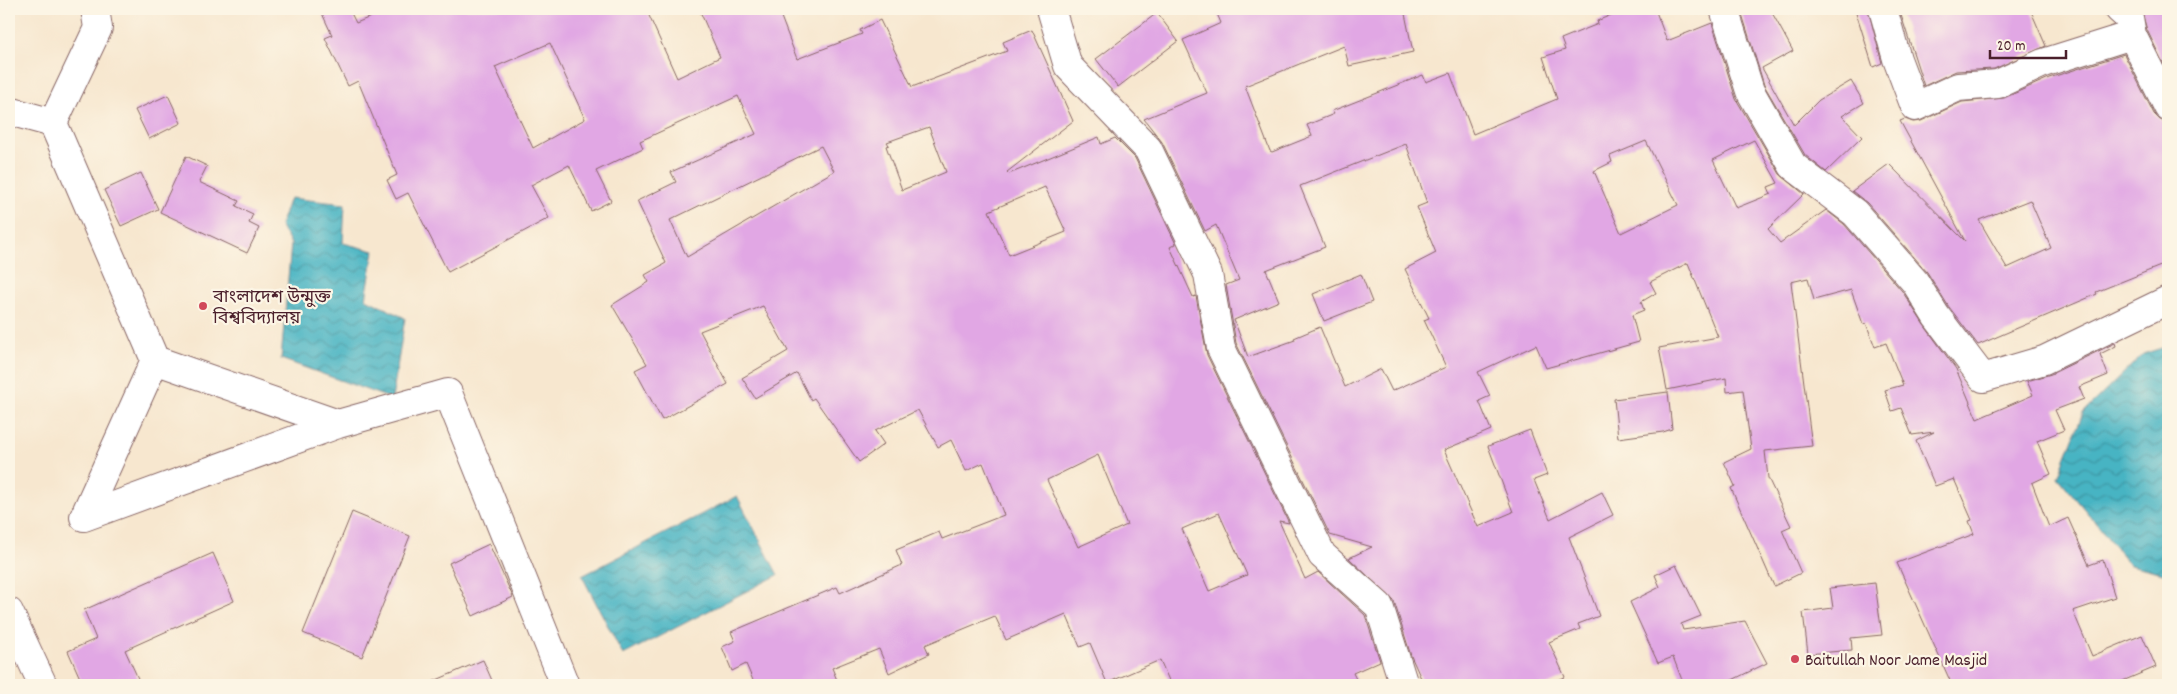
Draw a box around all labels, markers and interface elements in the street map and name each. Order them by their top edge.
scale bar [1990,28,2066,60]
text: 20 m [1997,36,2025,58]
place label: বাংলাদেশ উন্মুক্ত বিশ্ববিদ্যালয় [212,286,331,332]
marker: বাংলাদেশ উন্মুক্ত বিশ্ববিদ্যালয় [197,300,209,312]
place label: Baitullah Noor Jame Masjid [1805,649,1987,674]
marker: Baitullah Noor Jame Masjid [1789,653,1801,665]

